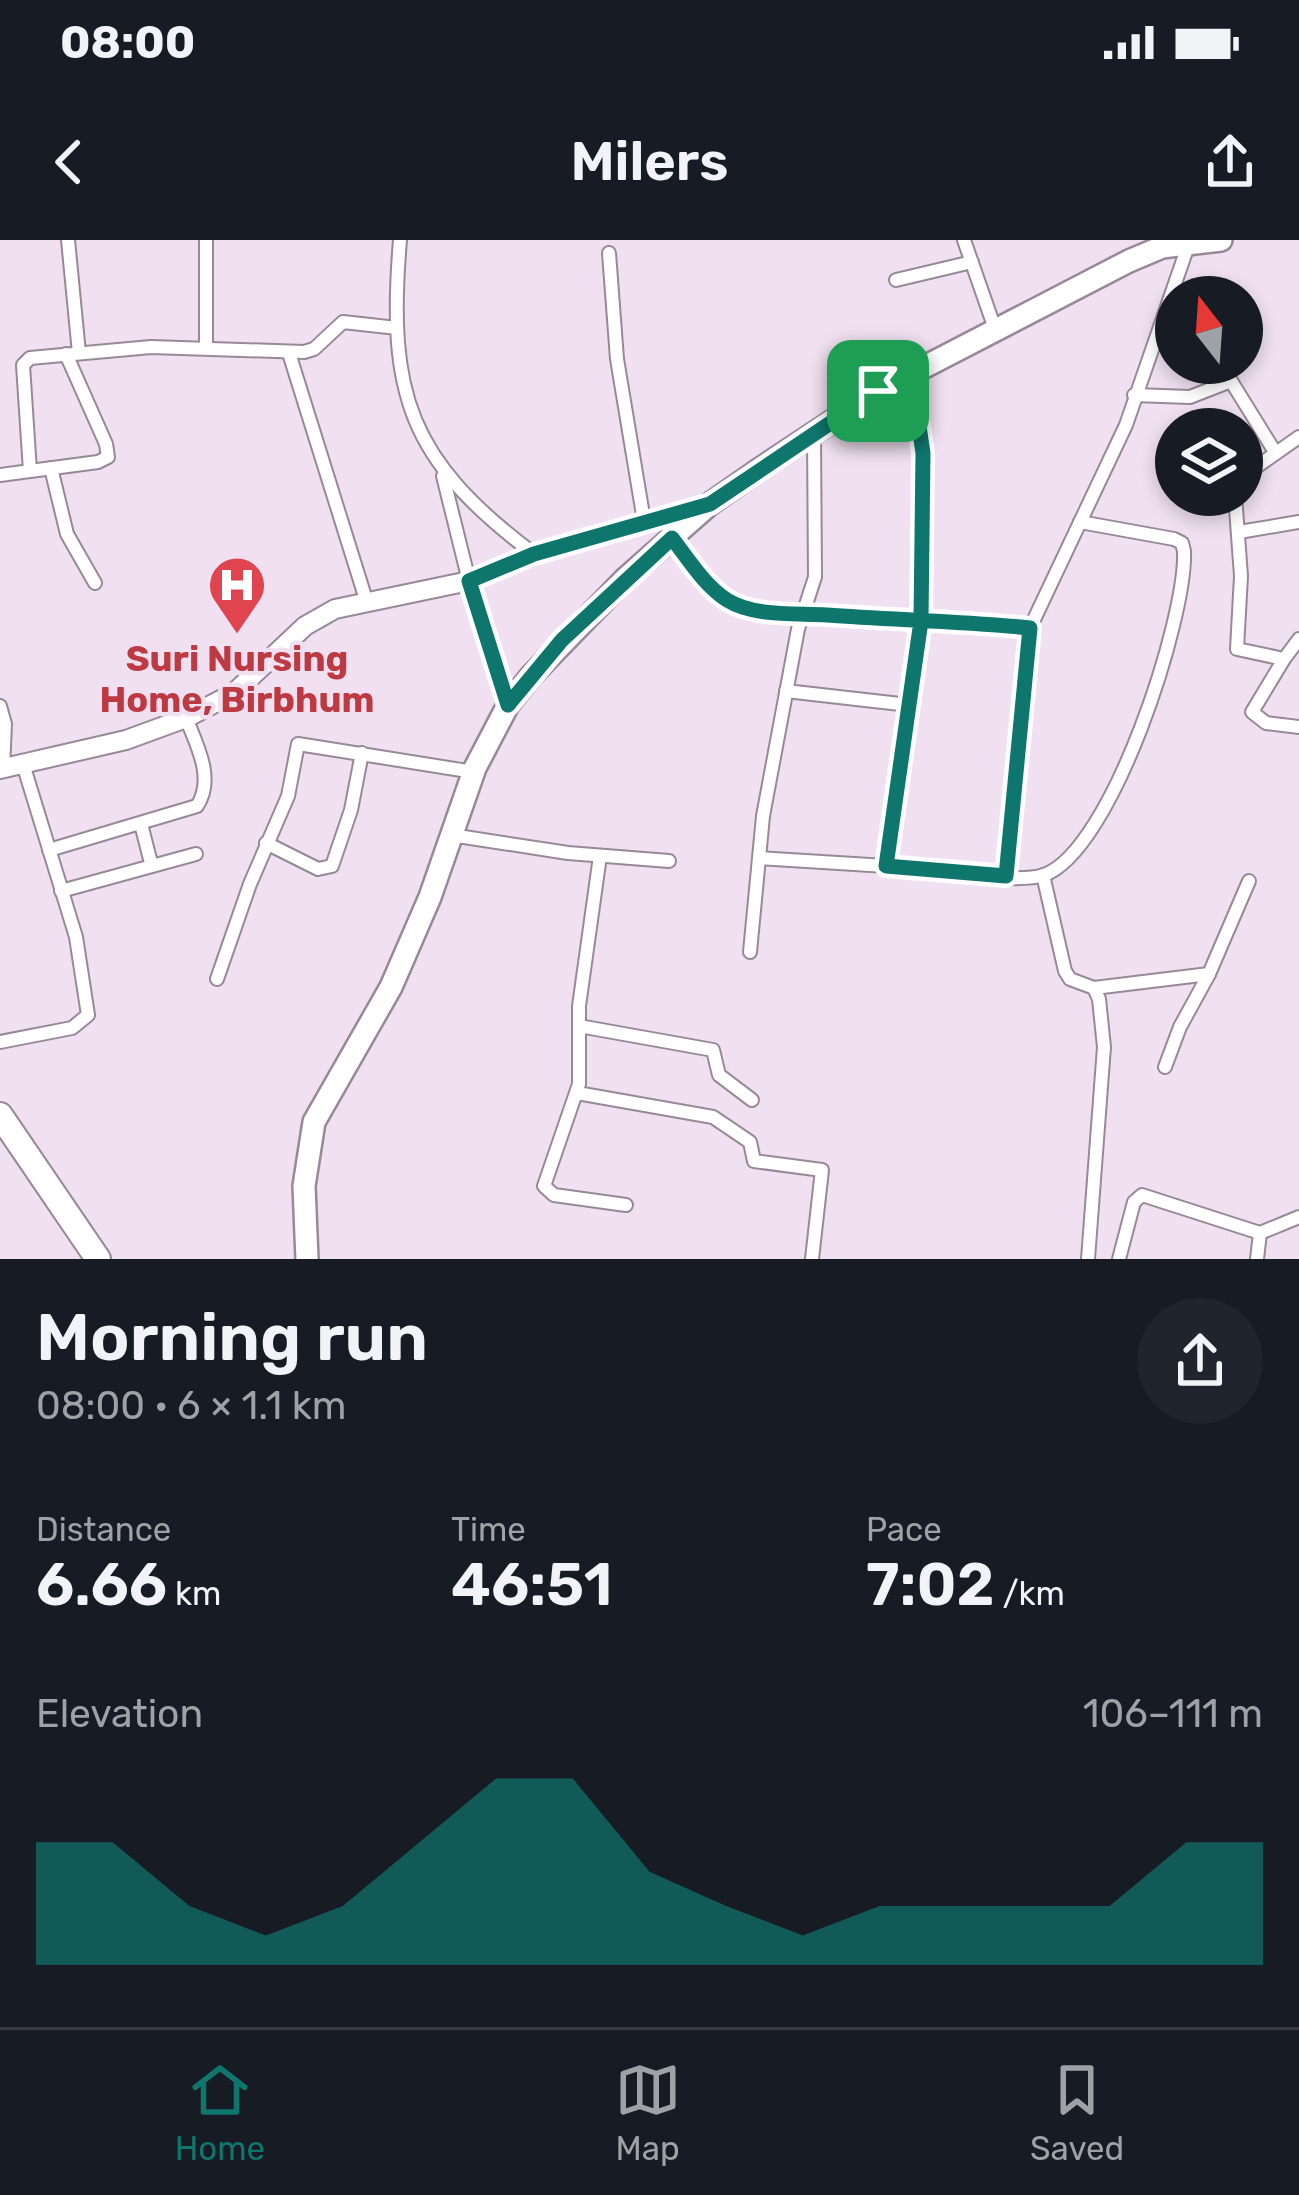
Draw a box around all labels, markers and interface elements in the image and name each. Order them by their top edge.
text: 08:00 [60,16,195,69]
icon: back [36,129,102,195]
icon: share [1197,129,1263,195]
text: Milers [570,130,729,194]
north arrow [1155,276,1263,384]
map controls [1155,276,1263,516]
pin [827,340,929,442]
icon: arrive [845,358,911,424]
button: layers [1155,408,1263,516]
hospital icon: Suri Nursing Home, Birbhum [206,554,268,636]
place label: Suri Nursing Home, Birbhum [99,637,375,721]
text: Morning run [36,1298,428,1377]
button: share [1137,1298,1263,1424]
text: 08:00 · 6 × 1.1 km [36,1383,346,1429]
text: Distance [36,1510,171,1549]
text: Time [451,1510,526,1549]
text: Pace [866,1510,942,1549]
text: 6.66 [36,1549,167,1620]
text: 46:51 [451,1549,612,1620]
text: 7:02 [866,1549,995,1620]
text: km [167,1574,221,1613]
text: /km [995,1574,1065,1613]
text: Elevation [36,1691,203,1737]
text: 106–111 m [1083,1691,1263,1737]
tab: Home [175,2057,265,2168]
tab: Map [615,2057,681,2168]
tab: Saved [1030,2057,1124,2168]

